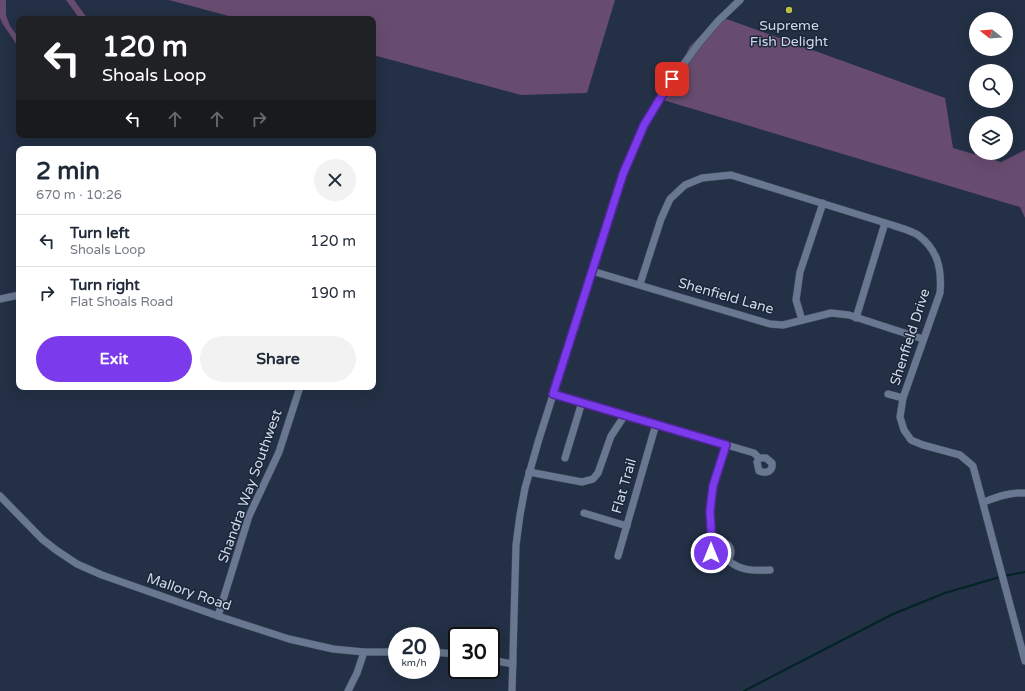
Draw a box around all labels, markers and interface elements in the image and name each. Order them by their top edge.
marker: Supreme Fish Delight [784,5,794,15]
north arrow [969,12,1013,56]
map controls [969,12,1013,160]
place label: Supreme Fish Delight [750,17,829,50]
text: 120 m [102,30,188,64]
icon: left [36,32,88,84]
pin [655,62,689,96]
text: Shoals Loop [102,64,206,86]
button: search [969,64,1013,108]
icon: arrive [661,68,683,90]
icon: left [122,108,144,130]
icon: ahead [164,108,186,130]
icon: ahead [206,108,228,130]
icon: right [248,108,270,130]
button: layers [969,116,1013,160]
text: 2 min [36,157,100,186]
button: close [314,159,356,201]
text: 670 m · 10:26 [36,187,122,203]
text: Turn left [70,224,130,242]
icon: left [36,230,58,252]
text: 120 m [310,232,356,250]
text: Shoals Loop [70,242,145,258]
street label: Shenfield Lane [676,274,776,318]
text: Turn right [70,276,140,294]
icon: right [36,282,58,304]
text: 190 m [310,284,356,302]
street label: Shenfield Drive [886,286,934,387]
text: Flat Shoals Road [70,294,173,310]
button: Exit [36,336,192,382]
button: Share [200,336,356,382]
street label: Shandra Way Southwest [214,406,286,565]
street label: Flat Trail [608,457,640,515]
position arrow [690,532,732,574]
street label: Mallory Road [144,570,234,614]
speed limit sign: 30 [448,627,500,679]
text: 20 [401,636,427,660]
text: km/h [401,657,427,669]

